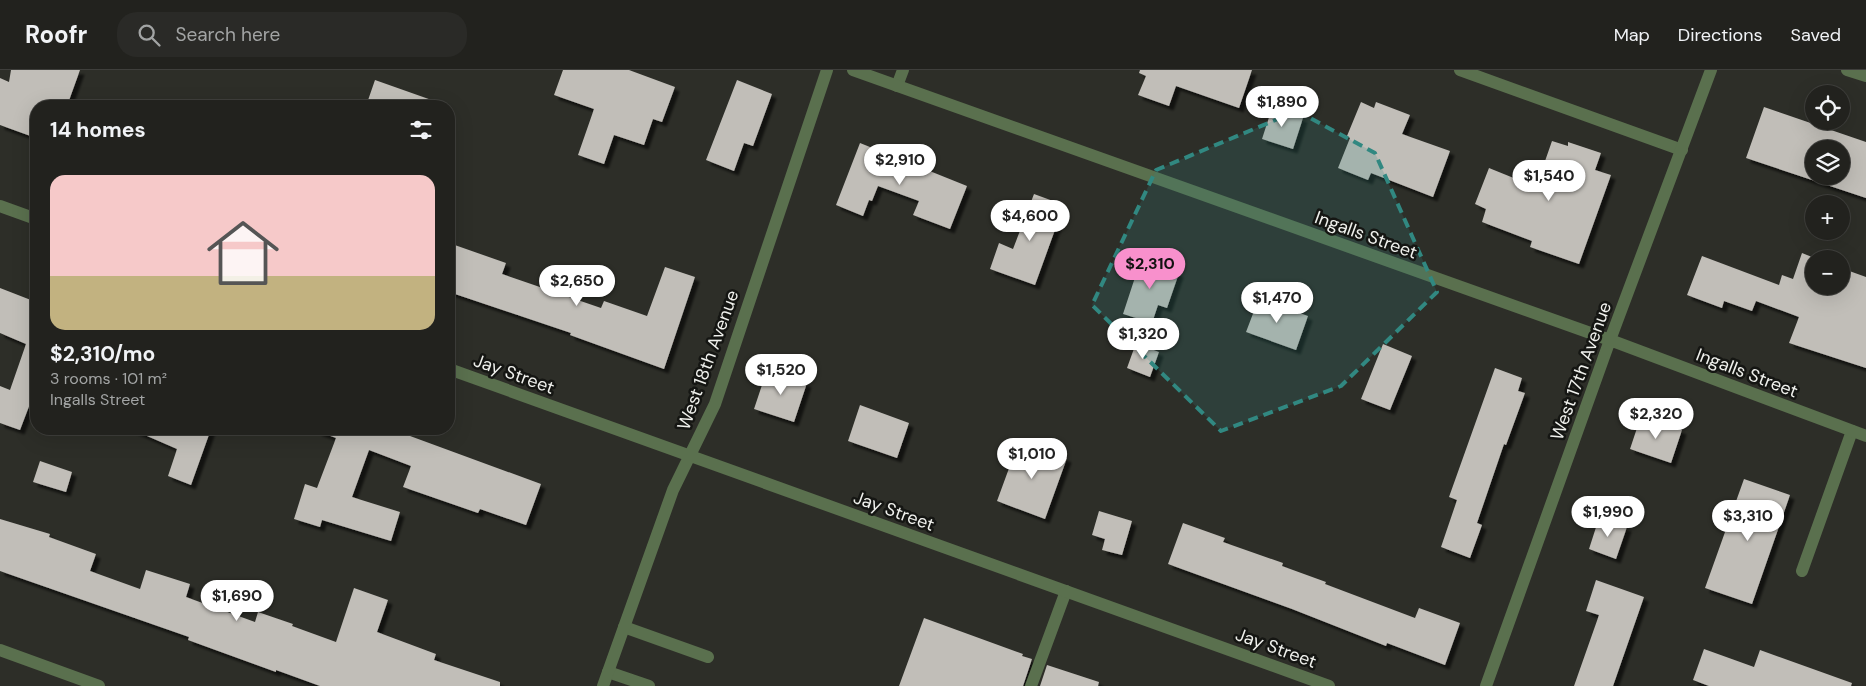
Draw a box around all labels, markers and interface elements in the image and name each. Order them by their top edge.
search box [117,12,467,57]
text: Roofr [25,19,87,50]
icon: search [135,21,163,49]
text: Search here [175,22,280,47]
text: Map [1614,23,1650,47]
text: Directions [1678,23,1763,47]
text: Saved [1791,23,1841,47]
pin: $1,890 [1241,85,1323,128]
map controls [1805,85,1850,295]
button: locate [1805,85,1850,130]
text: $1,890 [1257,91,1307,112]
text: 14 homes [50,116,146,144]
icon: filters [407,116,435,144]
button: layers [1805,140,1850,185]
pin: $2,910 [859,144,941,186]
text: $2,910 [875,149,925,170]
pin: $1,540 [1508,160,1590,202]
text: $1,540 [1523,165,1575,186]
button: + [1805,195,1850,240]
pin: $4,600 [989,200,1071,242]
text: $4,600 [1002,205,1058,226]
street label: Ingalls Street [1312,205,1420,265]
icon: home [198,208,288,298]
pin: $2,310 [1109,248,1191,290]
button: − [1805,250,1850,295]
text: $2,310 [1125,253,1175,274]
pin: $2,650 [536,264,618,307]
text: $2,650 [550,270,604,291]
pin: $1,470 [1236,282,1318,324]
street label: West 18th Avenue [672,287,744,433]
text: $1,470 [1252,287,1302,308]
street label: West 17th Avenue [1545,298,1617,444]
pin: $1,320 [1102,318,1184,360]
text: $1,320 [1118,323,1168,344]
text: $2,310/mo [50,340,155,368]
street label: Ingalls Street [1693,343,1801,403]
street label: Jay Street [470,348,558,400]
pin: $1,520 [740,354,822,396]
text: $1,520 [756,359,806,380]
text: 3 rooms · 101 m² [50,368,167,389]
text: Ingalls Street [50,389,145,410]
pin: $2,320 [1615,398,1697,440]
text: $2,320 [1630,403,1682,424]
pin: $1,010 [991,438,1073,480]
text: $1,010 [1008,443,1056,464]
street label: Jay Street [850,485,938,537]
pin: $1,990 [1567,496,1649,538]
pin: $3,310 [1707,500,1789,542]
text: $1,990 [1582,501,1634,522]
text: $3,310 [1723,505,1773,526]
pin: $1,690 [196,580,278,622]
text: $1,690 [212,585,262,606]
street label: Jay Street [1232,622,1320,674]

